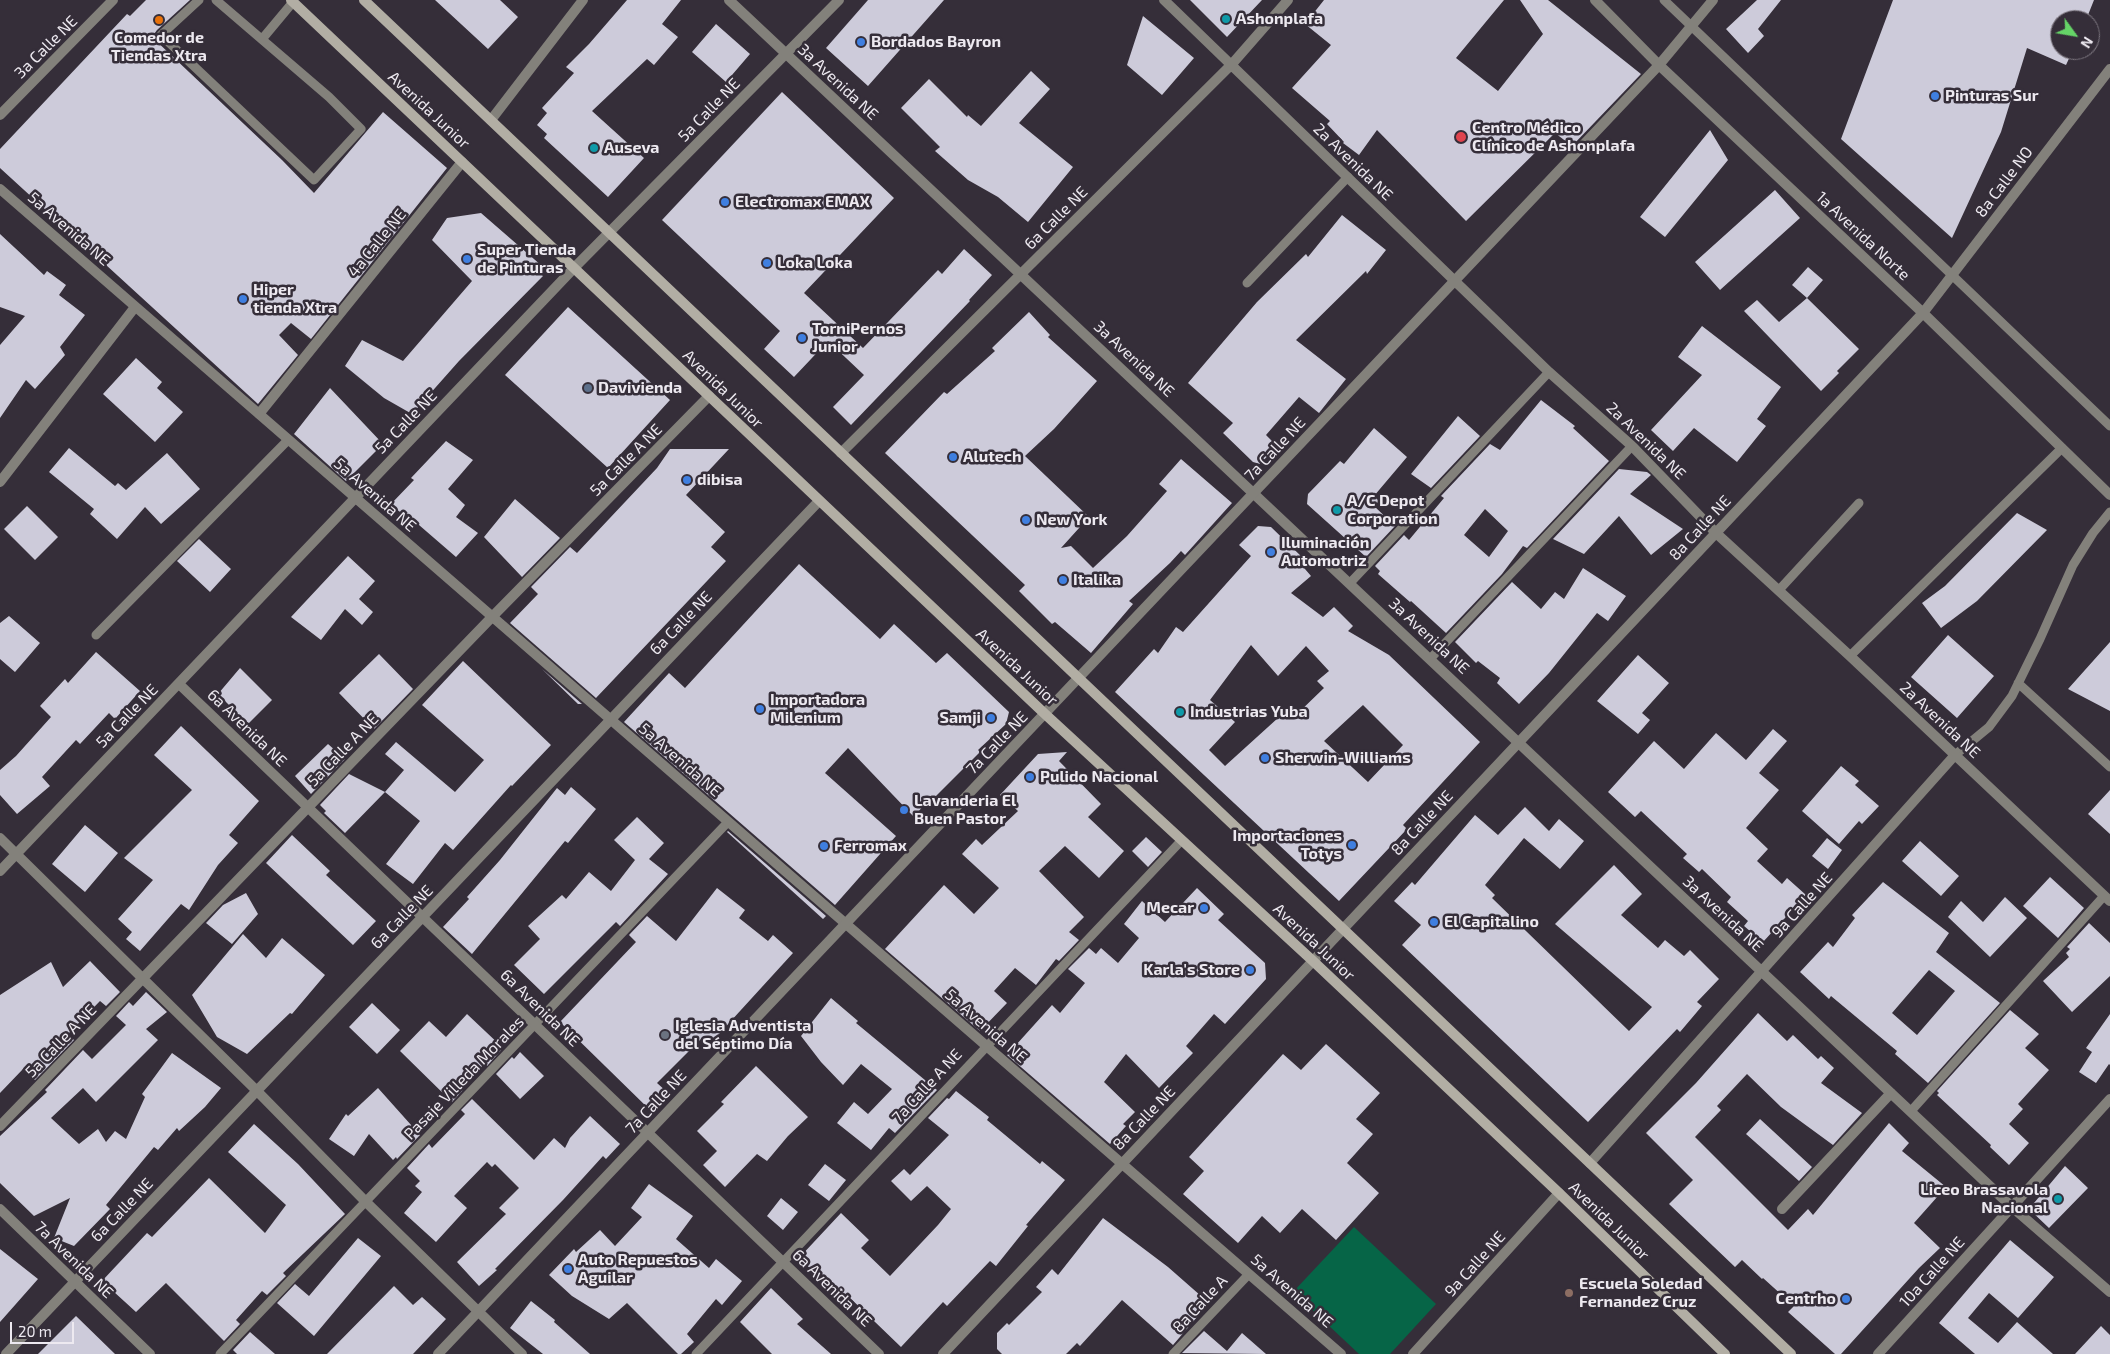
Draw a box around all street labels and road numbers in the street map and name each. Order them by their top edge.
street label: 3a Calle NE [11,12,81,82]
street label: 3a Avenida NE [794,40,882,124]
street label: Avenida Junior [384,67,474,153]
street label: 5a Calle NE [674,74,744,146]
street label: 2a Avenida NE [1309,119,1397,205]
street label: 8a Calle NO [1971,143,2037,221]
street label: 6a Calle NE [1020,182,1092,254]
street label: 5a Avenida NE [24,188,114,270]
street label: 1a Avenida Norte [1812,188,1914,284]
street label: 4a Calle NE [344,205,410,281]
street label: 3a Avenida NE [1090,317,1178,401]
street label: Avenida Junior [679,346,767,432]
street label: 5a Calle NE [371,386,441,458]
street label: 2a Avenida NE [1602,398,1690,484]
street label: 7a Calle NE [1241,413,1309,485]
street label: 5a Calle A NE [586,420,666,500]
street label: 5a Avenida NE [330,454,420,536]
street label: 8a Calle NE [1665,492,1735,564]
street label: 6a Calle NE [646,587,716,659]
street label: 3a Avenida NE [1385,594,1473,678]
street label: Avenida Junior [972,624,1062,710]
street label: 2a Avenida NE [1896,678,1984,762]
street label: 5a Calle NE [92,680,162,752]
street label: 6a Avenida NE [203,685,291,771]
street label: 7a Calle NE [962,707,1032,779]
street label: 5a Calle A NE [303,709,383,791]
street label: 5a Avenida NE [635,719,725,801]
street label: 8a Calle NE [1387,787,1457,859]
street label: 9a Calle NE [1768,868,1836,942]
street label: 3a Avenida NE [1679,872,1767,956]
street label: 6a Calle NE [367,881,437,953]
street label: Avenida Junior [1269,899,1359,985]
street label: 6a Avenida NE [496,965,584,1051]
street label: 5a Avenida NE [941,985,1031,1067]
street label: 5a Calle A NE [21,1000,101,1082]
street label: Pasaje Villeda Morales [400,1012,528,1144]
street label: 7a Calle A NE [888,1045,966,1127]
street label: 7a Calle NE [622,1066,690,1138]
street label: 8a Calle NE [1109,1082,1179,1154]
street label: 6a Calle NE [87,1174,157,1246]
street label: Avenida Junior [1565,1178,1653,1264]
street label: 7a Avenida NE [31,1218,117,1302]
street label: 9a Calle NE [1441,1227,1509,1301]
street label: 10a Calle NE [1895,1233,1969,1311]
street label: 6a Avenida NE [788,1245,876,1331]
street label: 5a Avenida NE [1247,1250,1337,1332]
street label: 8a Calle A [1169,1271,1231,1337]

